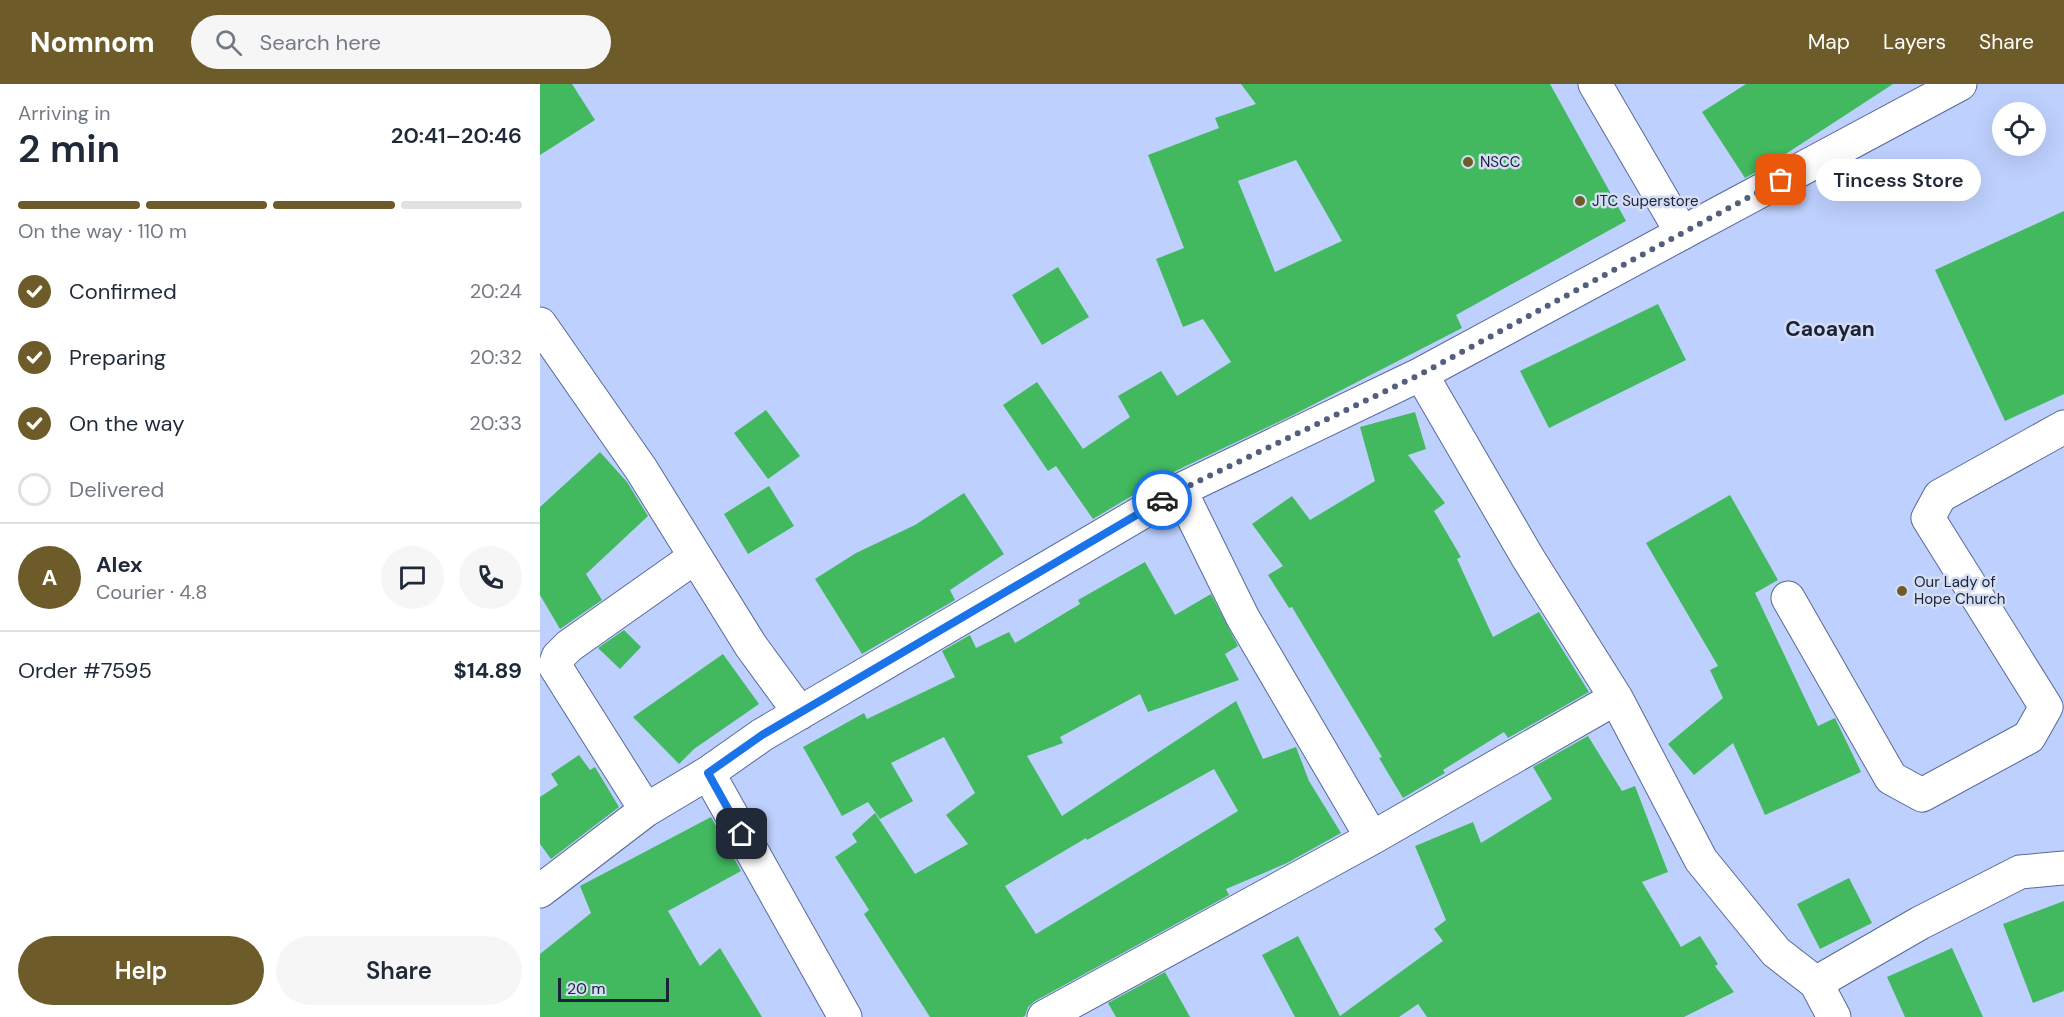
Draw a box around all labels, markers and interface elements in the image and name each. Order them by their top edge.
search box [191,15,611,69]
text: Nomnom [30,24,155,61]
icon: search [212,26,245,59]
text: Search here [260,28,381,57]
text: Map [1808,28,1850,56]
text: Layers [1883,28,1946,56]
text: Share [1979,28,2034,56]
text: Arriving in [18,100,110,126]
map controls [1992,102,2046,156]
button: locate [1992,102,2046,156]
text: 20:41–20:46 [391,121,522,150]
text: 2 min [18,123,120,174]
place label: NSCC [1480,152,1521,172]
pin [1755,154,1806,205]
marker: NSCC [1461,155,1475,169]
callout: Tincess Store [1817,159,1982,201]
icon: bag [1764,163,1797,196]
text: Tincess Store [1833,167,1964,193]
place label: JTC Superstore [1592,191,1698,211]
marker: JTC Superstore [1573,194,1587,208]
text: On the way · 110 m [18,218,187,244]
icon: check [18,275,51,308]
text: Confirmed [69,277,177,306]
text: 20:24 [470,278,522,304]
district label: Caoayan [1785,315,1875,343]
icon: check [18,341,51,374]
text: Preparing [69,343,166,372]
text: 20:32 [470,344,522,370]
icon: check [18,407,51,440]
text: On the way [69,409,184,438]
text: 20:33 [469,410,522,436]
courier [1132,470,1192,530]
text: Delivered [69,475,164,504]
icon: car [1146,484,1179,517]
button: chat [381,546,444,609]
button: phone [459,546,522,609]
text: Alex [96,550,143,579]
text: A [42,563,57,592]
place label: Our Lady of Hope Church [1914,572,2005,609]
text: Courier · 4.8 [96,579,207,605]
marker: Our Lady of Hope Church [1895,584,1909,598]
text: Order #7595 [18,656,152,685]
text: $14.89 [453,656,522,685]
pin [716,808,767,859]
icon: home [725,817,758,850]
button: Help [18,936,264,1005]
button: Share [276,936,522,1005]
scale bar [558,975,669,1002]
text: 20 m [567,978,606,999]

